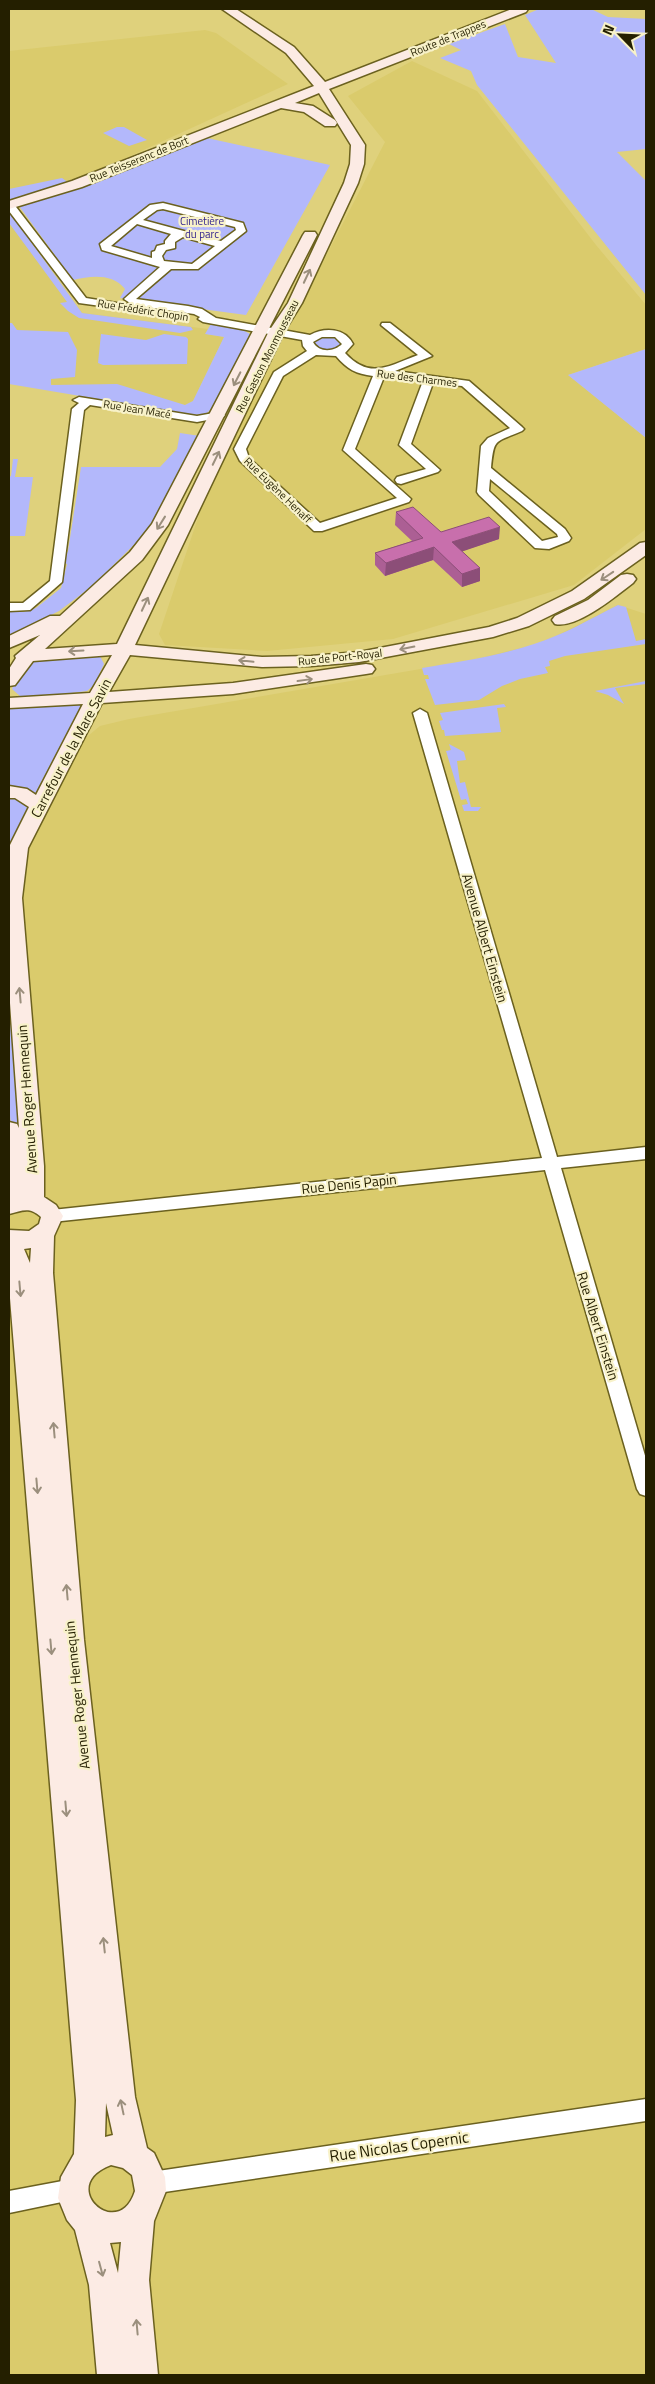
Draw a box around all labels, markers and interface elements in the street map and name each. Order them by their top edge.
north arrow [595,10,645,60]
street label: Route de Trappes [408,16,488,60]
text: N [596,21,619,38]
street label: Rue Teisserenc de Bort [87,132,191,186]
park label: Cimetière du parc [180,213,225,242]
one-way arrow [303,269,313,284]
street label: Rue Frédéric Chopin [96,295,190,325]
street label: Rue Gaston Monmousseau [232,297,303,415]
street label: Rue des Charmes [376,365,458,391]
one-way arrow [232,371,241,386]
street label: Rue Jean Macé [102,396,172,422]
one-way arrow [211,451,221,466]
street label: Rue Eugène Henaff [240,453,316,527]
one-way arrow [155,515,165,529]
one-way arrow [600,571,614,581]
one-way arrow [140,597,150,612]
one-way arrow [400,644,416,654]
street label: Rue de Port-Royal [297,645,383,669]
one-way arrow [68,646,84,655]
one-way arrow [238,656,254,665]
street label: Carrefour de la Mare Savin [25,674,116,821]
one-way arrow [296,674,312,684]
street label: Avenue Albert Einstein [457,871,514,1005]
one-way arrow [15,988,24,1004]
street label: Avenue Roger Hennequin [11,1024,42,1174]
street label: Rue Denis Papin [300,1168,398,1199]
street label: Rue Albert Einstein [572,1269,625,1383]
one-way arrow [16,1281,25,1297]
one-way arrow [49,1422,58,1438]
one-way arrow [33,1477,42,1493]
one-way arrow [62,1584,72,1600]
street label: Avenue Roger Hennequin [58,1620,95,1770]
one-way arrow [47,1639,56,1655]
one-way arrow [61,1801,70,1817]
one-way arrow [99,1938,109,1954]
one-way arrow [117,2099,126,2115]
street label: Rue Nicolas Copernic [328,2124,470,2168]
one-way arrow [97,2260,106,2276]
one-way arrow [132,2319,142,2335]

